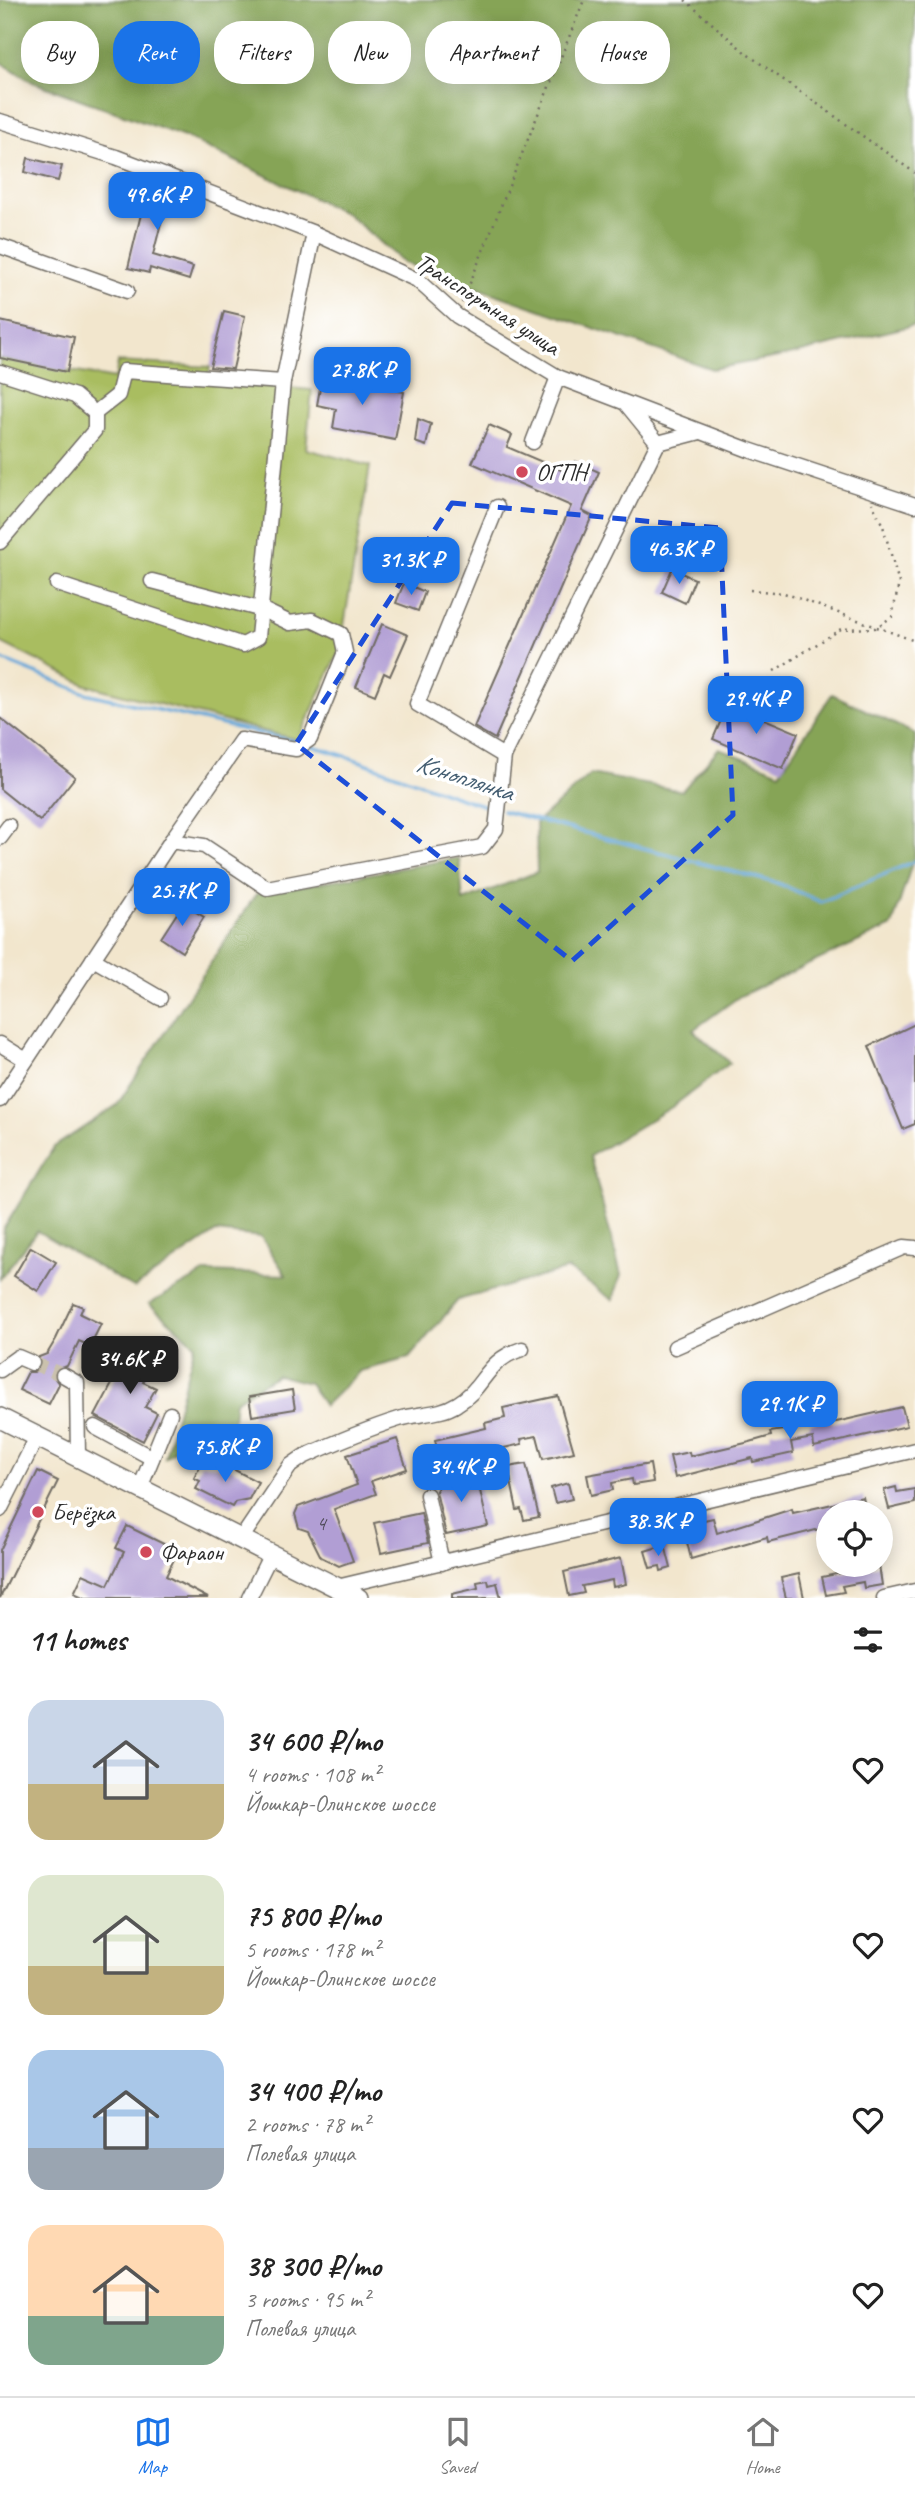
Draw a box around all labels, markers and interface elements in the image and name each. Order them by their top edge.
chip: Buy [21,21,99,84]
chip: Rent [113,21,200,84]
chip: Filters [214,21,314,84]
chip: New [328,21,411,84]
chip: Apartment [425,21,561,84]
chip: House [575,21,670,84]
pin: 49.6K ₽ [92,173,222,232]
text: 49.6K ₽ [125,180,189,209]
street label: Транспортная улица [410,246,567,363]
pin: 27.8K ₽ [297,348,427,407]
text: 27.8K ₽ [330,355,394,384]
place label: ОГПН [536,457,591,487]
marker: ОГПН [514,464,530,480]
pin: 46.3K ₽ [614,526,744,586]
text: 46.3K ₽ [646,534,712,563]
pin: 31.3K ₽ [346,538,476,597]
text: 31.3K ₽ [379,545,443,574]
pin: 29.4K ₽ [691,676,821,736]
text: 29.4K ₽ [724,684,788,713]
water label: Коноплянка [412,746,520,809]
pin: 25.7K ₽ [117,869,247,928]
text: 25.7K ₽ [150,876,214,905]
pin: 34.6K ₽ [65,1336,195,1396]
text: 34.6K ₽ [97,1344,163,1373]
pin: 29.1K ₽ [725,1382,855,1441]
text: 29.1K ₽ [758,1389,822,1418]
pin: 75.8K ₽ [160,1424,290,1484]
text: 75.8K ₽ [193,1432,257,1461]
pin: 34.4K ₽ [396,1444,526,1504]
text: 34.4K ₽ [429,1452,493,1481]
place label: Берёзка [52,1497,116,1528]
pin: 38.3K ₽ [593,1498,723,1558]
map controls [816,1500,893,1577]
button: locate [816,1500,893,1577]
marker: Берёзка [30,1504,46,1520]
text: 38.3K ₽ [626,1506,690,1535]
house number: 4 [316,1510,328,1536]
place label: Фараон [160,1537,224,1567]
marker: Фараон [138,1544,154,1560]
text: 11 homes [28,1621,126,1659]
icon: filters [849,1621,887,1659]
text: 34 600 ₽/mo [245,1722,382,1760]
icon: home [84,1728,168,1812]
icon: heart [849,1751,887,1789]
text: 4 rooms · 108 m² [245,1760,380,1789]
text: Йошкар-Олинское шоссе [245,1789,435,1818]
text: 75 800 ₽/mo [245,1897,380,1935]
icon: home [84,1903,168,1987]
icon: heart [849,1926,887,1964]
text: 5 rooms · 178 m² [245,1935,380,1964]
text: Йошкар-Олинское шоссе [245,1964,435,1993]
text: 34 400 ₽/mo [245,2072,381,2110]
icon: home [84,2078,168,2162]
icon: heart [849,2101,887,2139]
text: 2 rooms · 78 m² [245,2110,369,2139]
text: Полевая улица [245,2139,355,2168]
text: 38 300 ₽/mo [245,2247,381,2285]
icon: home [84,2253,168,2337]
icon: heart [849,2276,887,2314]
text: 3 rooms · 95 m² [245,2285,369,2314]
text: Полевая улица [245,2314,355,2343]
tab: Map [134,2413,172,2479]
tab: Saved [439,2413,477,2479]
tab: Home [744,2413,782,2479]

